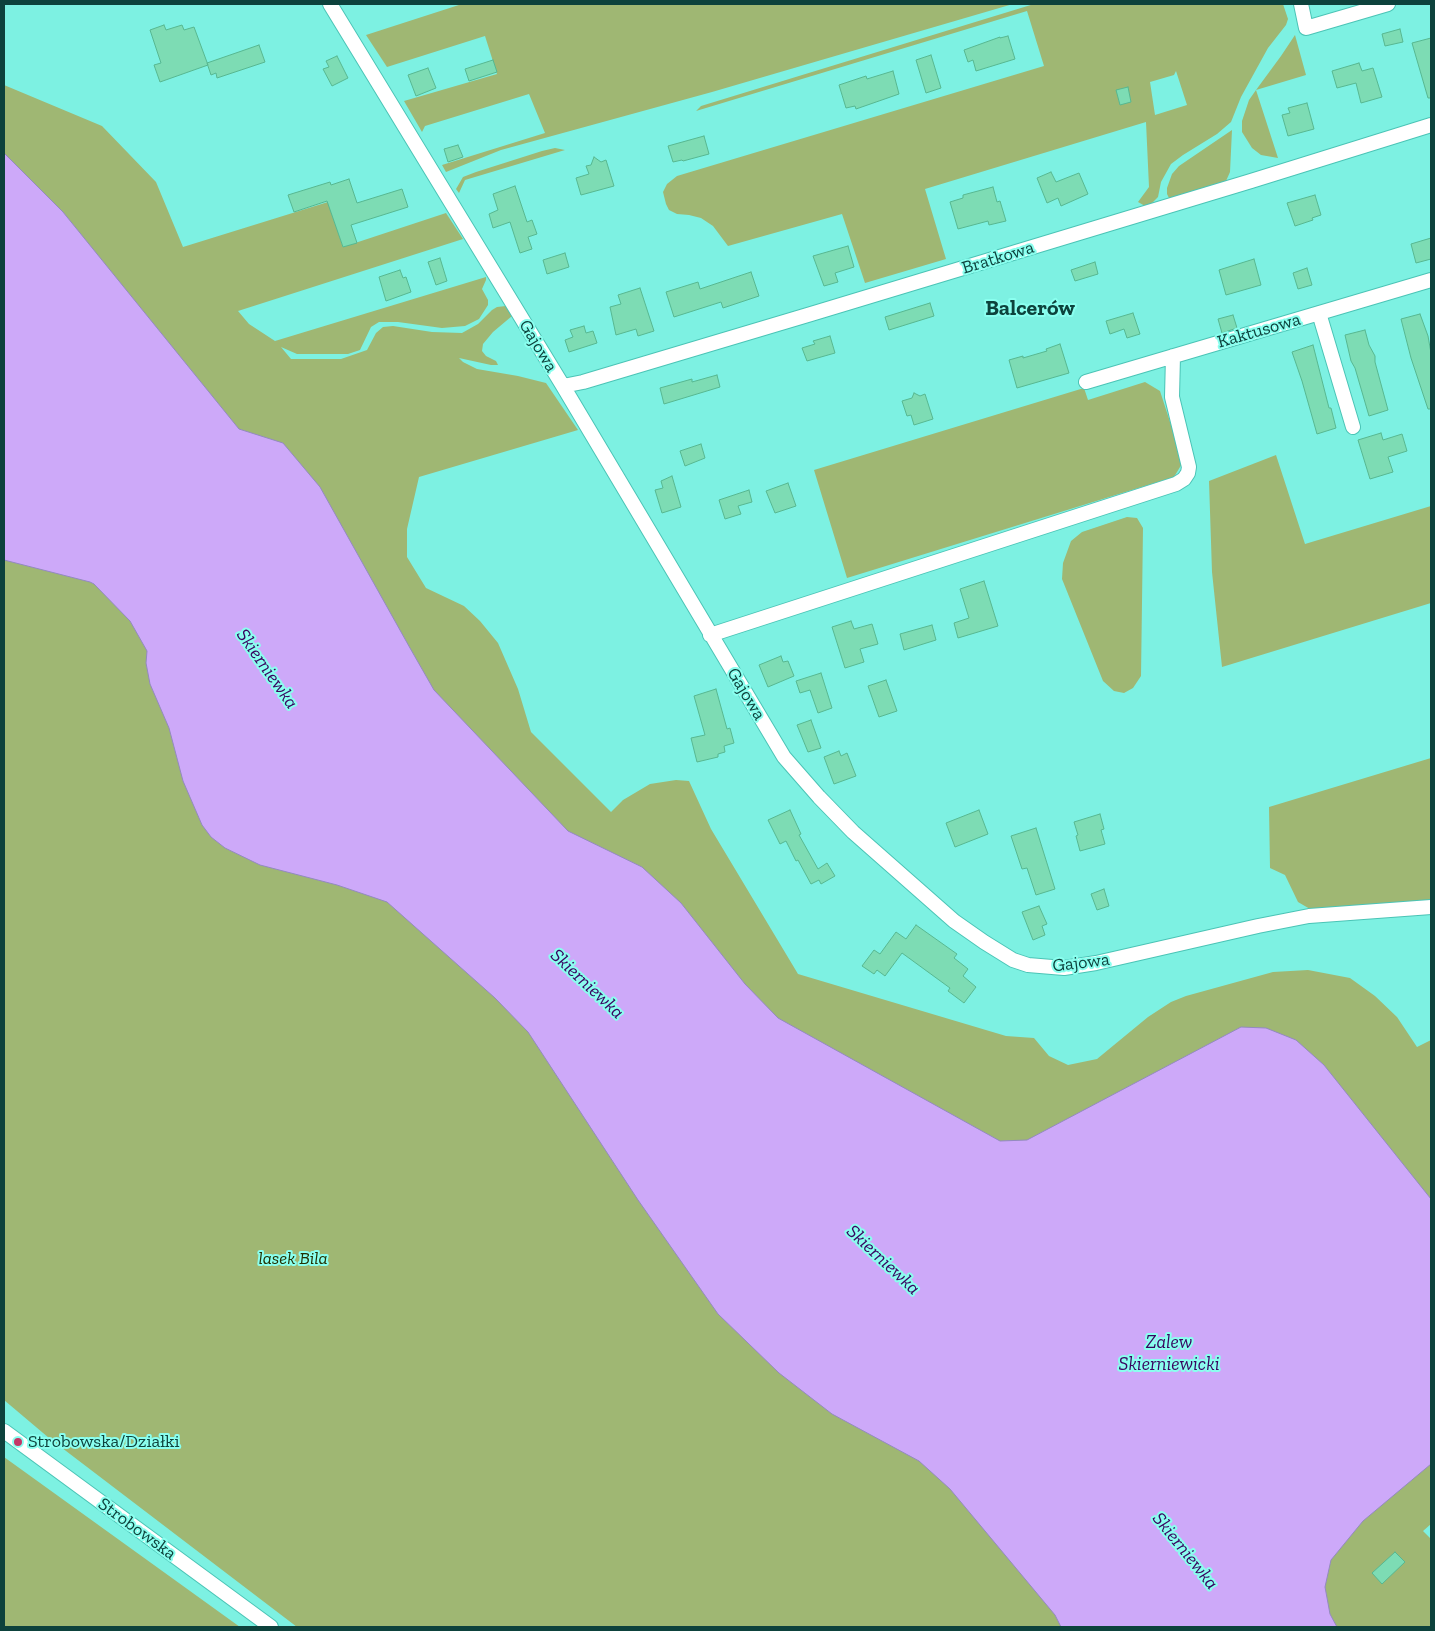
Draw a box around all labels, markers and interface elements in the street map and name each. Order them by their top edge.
street label: Bratkowa [959,237,1037,279]
district label: Balcerów [985,296,1075,322]
street label: Kaktusowa [1215,309,1303,353]
street label: Gajowa [514,316,562,376]
water label: Skierniewka [231,625,303,713]
street label: Gajowa [722,664,770,724]
water label: Skierniewka [545,944,629,1024]
street label: Gajowa [1051,949,1111,977]
water label: Skierniewka [841,1220,925,1300]
park label: lasek Bila [258,1248,328,1270]
water label: Zalew Skierniewicki [1118,1332,1220,1376]
place label: Strobowska/Działki [28,1431,179,1453]
marker: Strobowska/Działki [12,1436,24,1448]
street label: Strobowska [94,1493,180,1565]
water label: Skierniewka [1147,1508,1223,1594]

